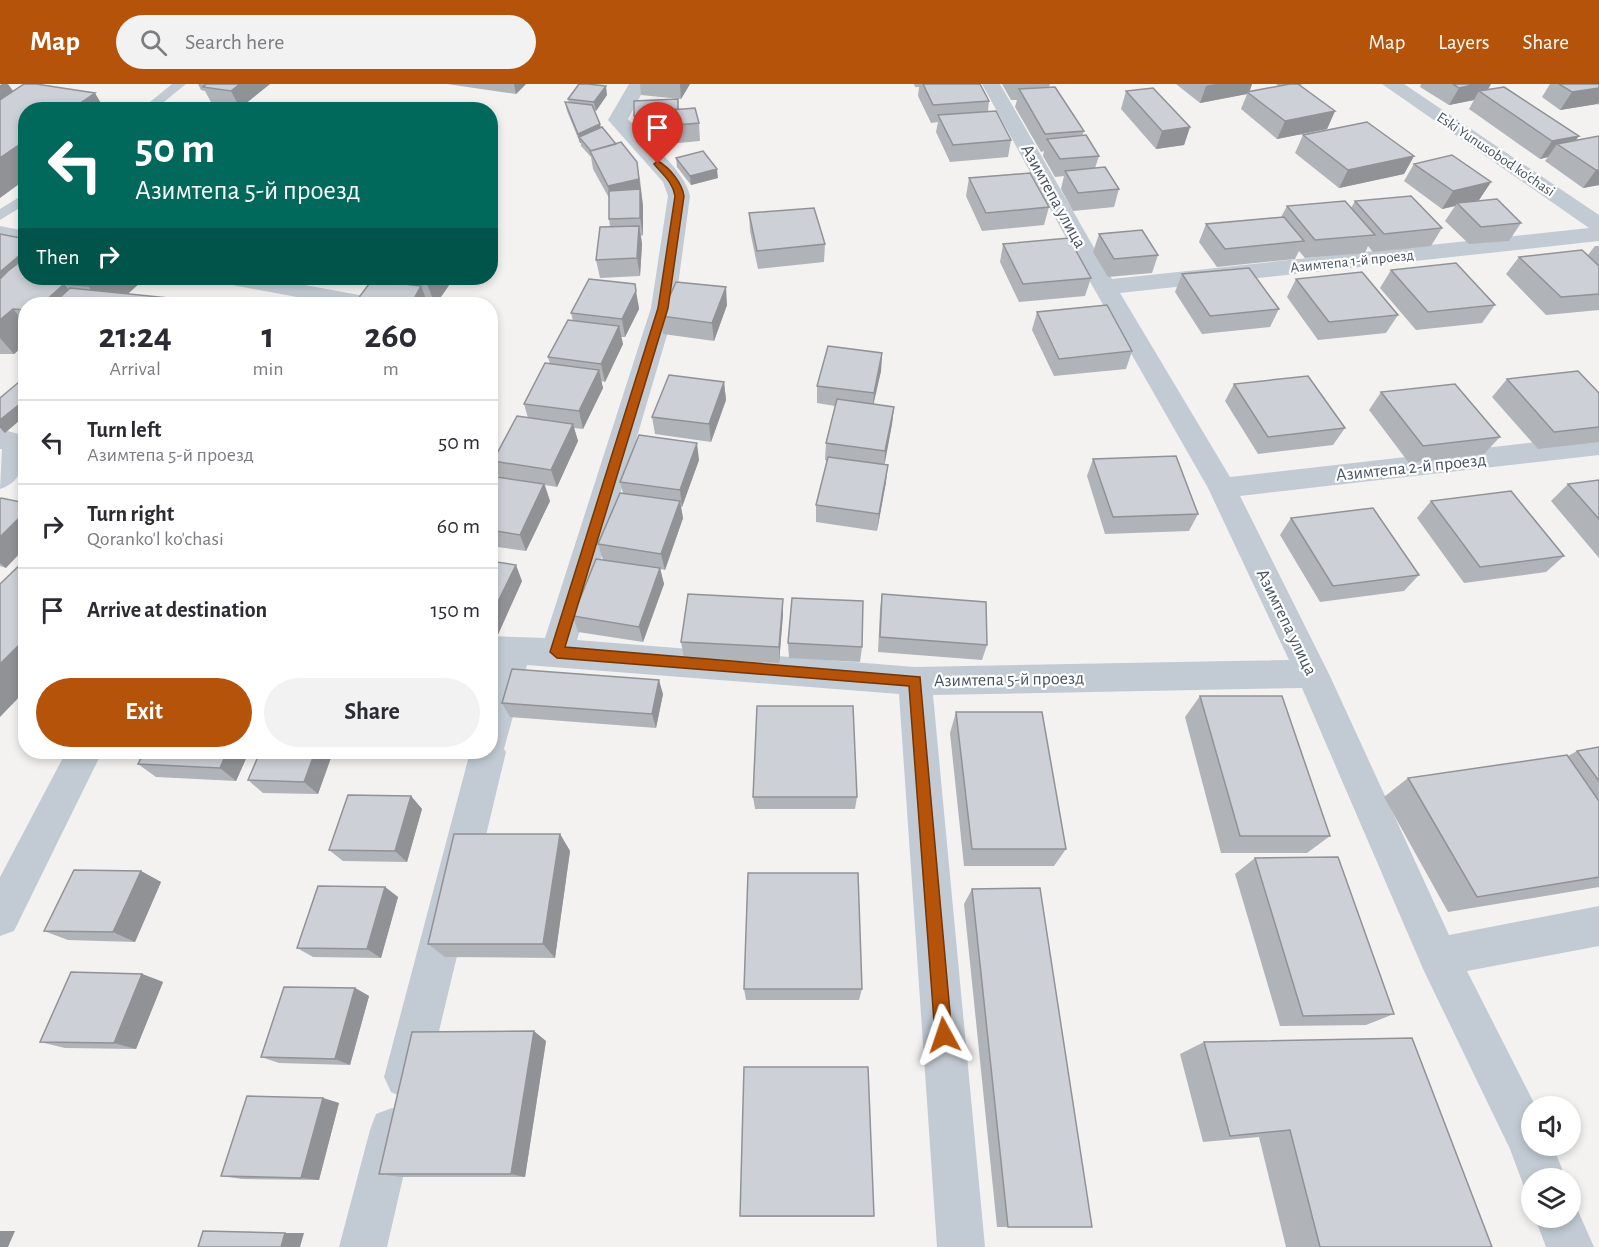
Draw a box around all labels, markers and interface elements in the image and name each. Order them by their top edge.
search box [116,15,536,69]
icon: search [137,26,170,59]
text: Map [30,28,80,56]
text: Search here [185,31,284,53]
text: Map [1369,32,1405,53]
text: Layers [1438,32,1489,53]
text: Share [1522,32,1569,53]
pin [632,102,683,164]
street label: Eski Yunusobod ko'chasi [1434,109,1557,199]
icon: arrive [641,111,674,144]
icon: left [36,126,114,204]
text: 50 m [135,128,215,170]
street label: Азимтепа улица [1017,141,1089,251]
text: Азимтепа 5-й проезд [135,177,360,204]
icon: right [92,240,125,273]
text: Then [36,246,80,268]
street label: Азимтепа 1-й проезд [1290,248,1415,275]
text: 21:24 [99,318,172,354]
text: 1 [262,318,275,354]
text: 260 [364,318,417,354]
text: Arrival [110,359,161,379]
text: min [252,359,284,379]
text: m [383,359,399,379]
text: Turn left [87,419,161,441]
icon: left [36,426,69,459]
text: 50 m [438,431,480,453]
text: Азимтепа 5-й проезд [87,445,254,465]
street label: Азимтепа 2-й проезд [1335,451,1487,485]
text: Turn right [87,503,174,525]
icon: right [36,510,69,543]
text: 60 m [437,515,480,537]
text: Qoranko'l ko'chasi [87,529,224,549]
street label: Азимтепа улица [1253,566,1320,678]
icon: arrive [36,594,69,627]
text: Arrive at destination [87,599,267,621]
text: 150 m [430,599,480,621]
street label: Азимтепа 5-й проезд [934,670,1084,690]
button: Exit [36,678,252,747]
button: Share [264,678,480,747]
position arrow [912,1003,976,1067]
map controls [1521,1096,1581,1228]
button: sound [1521,1096,1581,1156]
button: layers [1521,1168,1581,1228]

